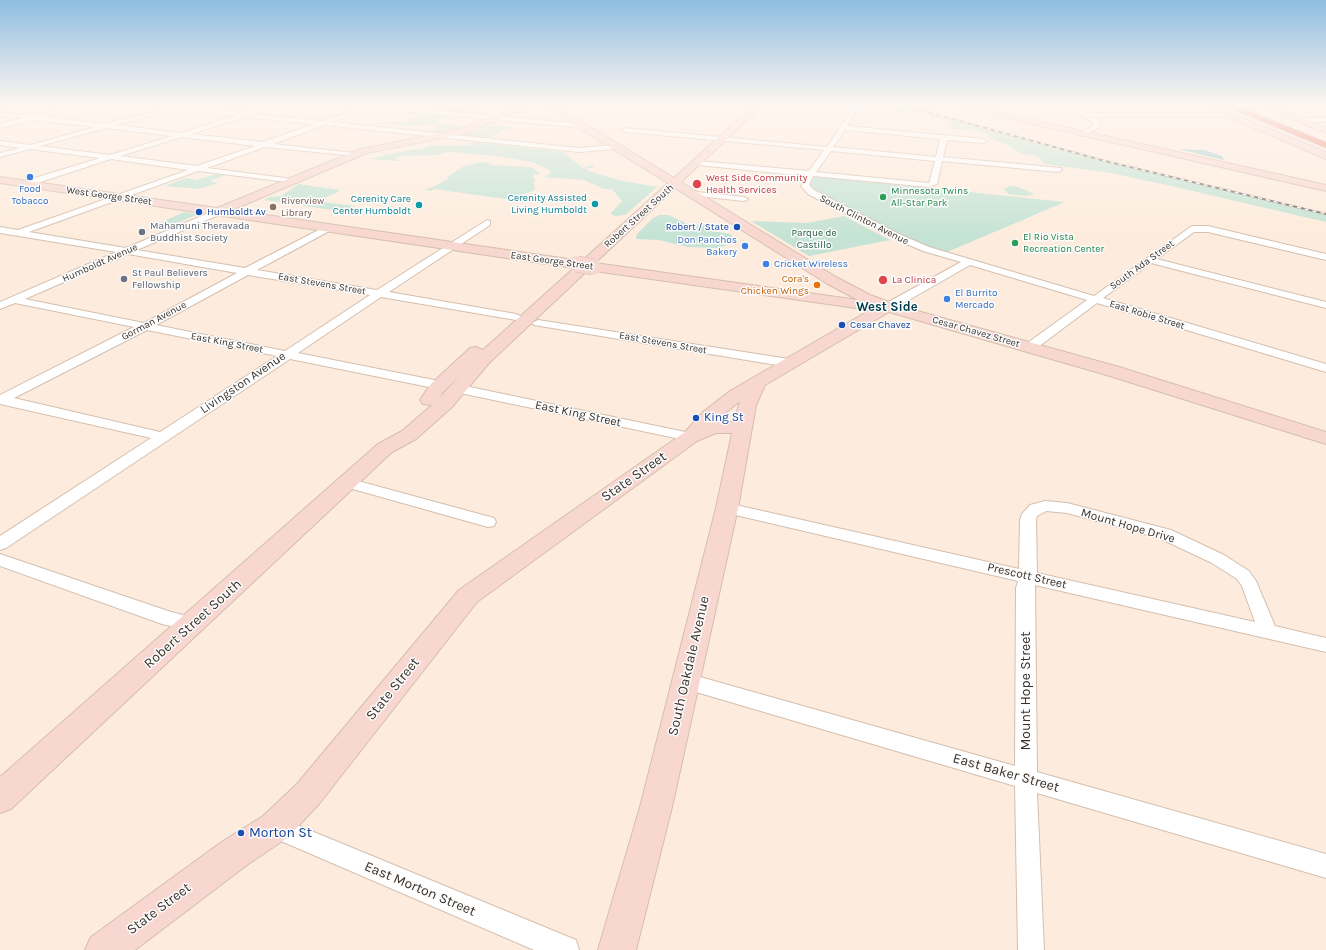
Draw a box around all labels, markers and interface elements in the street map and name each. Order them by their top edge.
marker: Food Tobacco [25,172,35,182]
place label: West Side Community Health Services [706,172,807,196]
marker: West Side Community Health Services [691,178,703,190]
street label: Robert Street South [602,182,676,250]
place label: Food Tobacco [12,183,48,206]
street label: West George Street [65,184,153,208]
place label: Minnesota Twins All-Star Park [891,185,968,208]
place label: Cerenity Assisted Living Humboldt [508,192,587,216]
street label: South Clinton Avenue [818,192,910,248]
marker: Minnesota Twins All-Star Park [878,192,888,202]
place label: Cerenity Care Center Humboldt [333,193,411,216]
place label: Riverview Library [281,195,324,218]
marker: Cerenity Assisted Living Humboldt [590,199,600,209]
marker: Cerenity Care Center Humboldt [414,200,424,210]
marker: Riverview Library [268,202,278,212]
place label: Humboldt Av [207,206,266,218]
marker: Humboldt Av [194,207,204,217]
place label: Mahamuni Theravada Buddhist Society [150,220,250,244]
place label: Robert / State [666,221,729,233]
marker: Robert / State [732,222,742,232]
marker: Mahamuni Theravada Buddhist Society [137,227,147,237]
park label: Parque de Castillo [791,227,837,250]
place label: El Rio Vista Recreation Center [1023,231,1104,254]
place label: Don Panchos Bakery [678,234,737,258]
marker: El Rio Vista Recreation Center [1010,238,1020,248]
street label: South Ada Street [1107,238,1177,292]
street label: Humboldt Avenue [60,241,140,285]
marker: Don Panchos Bakery [740,241,750,251]
street label: East George Street [510,249,594,273]
place label: Cricket Wireless [774,258,848,270]
marker: Cricket Wireless [761,259,771,269]
place label: St Paul Believers Fellowship [132,267,208,290]
street label: East Stevens Street [277,270,367,298]
place label: Cora's Chicken Wings [741,273,809,296]
marker: St Paul Believers Fellowship [119,274,129,284]
marker: La Clinica [877,274,889,286]
place label: La Clinica [892,274,936,286]
marker: Cora's Chicken Wings [812,280,822,290]
place label: El Burrito Mercado [955,287,997,310]
marker: El Burrito Mercado [942,294,952,304]
street label: East Robie Street [1108,298,1186,332]
street label: Gorman Avenue [120,299,188,343]
district label: West Side [856,299,918,315]
street label: Cesar Chavez Street [931,314,1021,350]
place label: Cesar Chavez [850,319,911,331]
marker: Cesar Chavez [837,320,847,330]
street label: East Stevens Street [618,329,708,357]
street label: East King Street [190,330,264,356]
street label: Livingston Avenue [198,349,288,417]
street label: East King Street [534,398,622,430]
place label: King St [704,411,743,425]
marker: King St [691,413,701,423]
street label: State Street [598,448,670,506]
street label: Mount Hope Drive [1079,506,1177,546]
street label: Prescott Street [986,560,1068,592]
street label: Robert Street South [141,576,245,672]
street label: South Oakdale Avenue [665,595,713,737]
street label: Mount Hope Street [1018,631,1034,751]
street label: State Street [363,654,423,724]
street label: East Baker Street [951,750,1061,796]
place label: Morton St [249,825,312,841]
marker: Morton St [236,828,246,838]
street label: East Morton Street [362,858,478,920]
street label: State Street [124,880,194,938]

